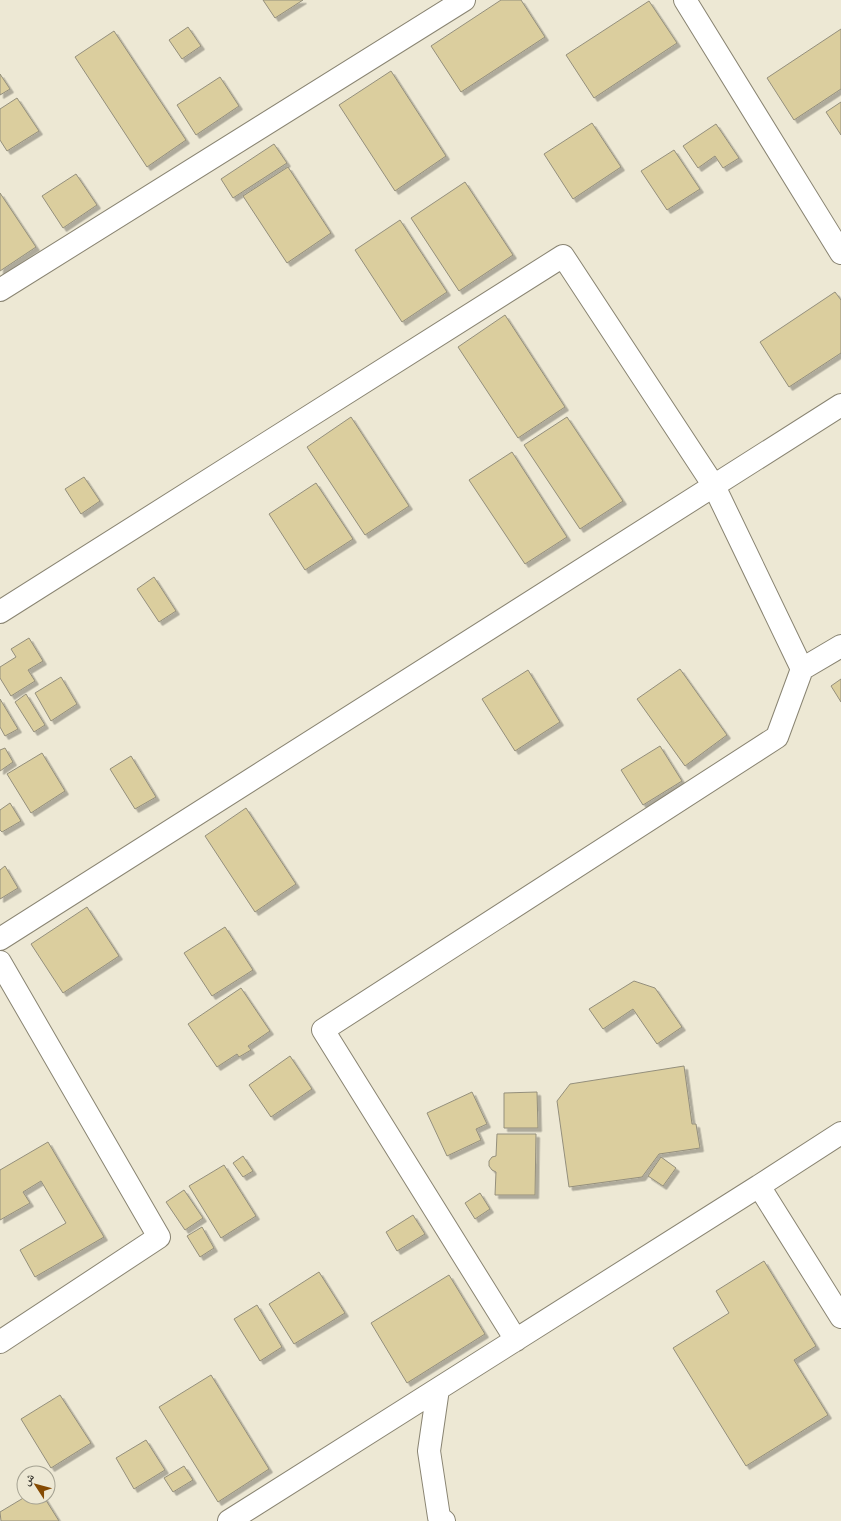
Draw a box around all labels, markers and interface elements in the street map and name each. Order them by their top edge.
north arrow [16,1465,56,1505]
text: ش [18,1469,38,1489]

